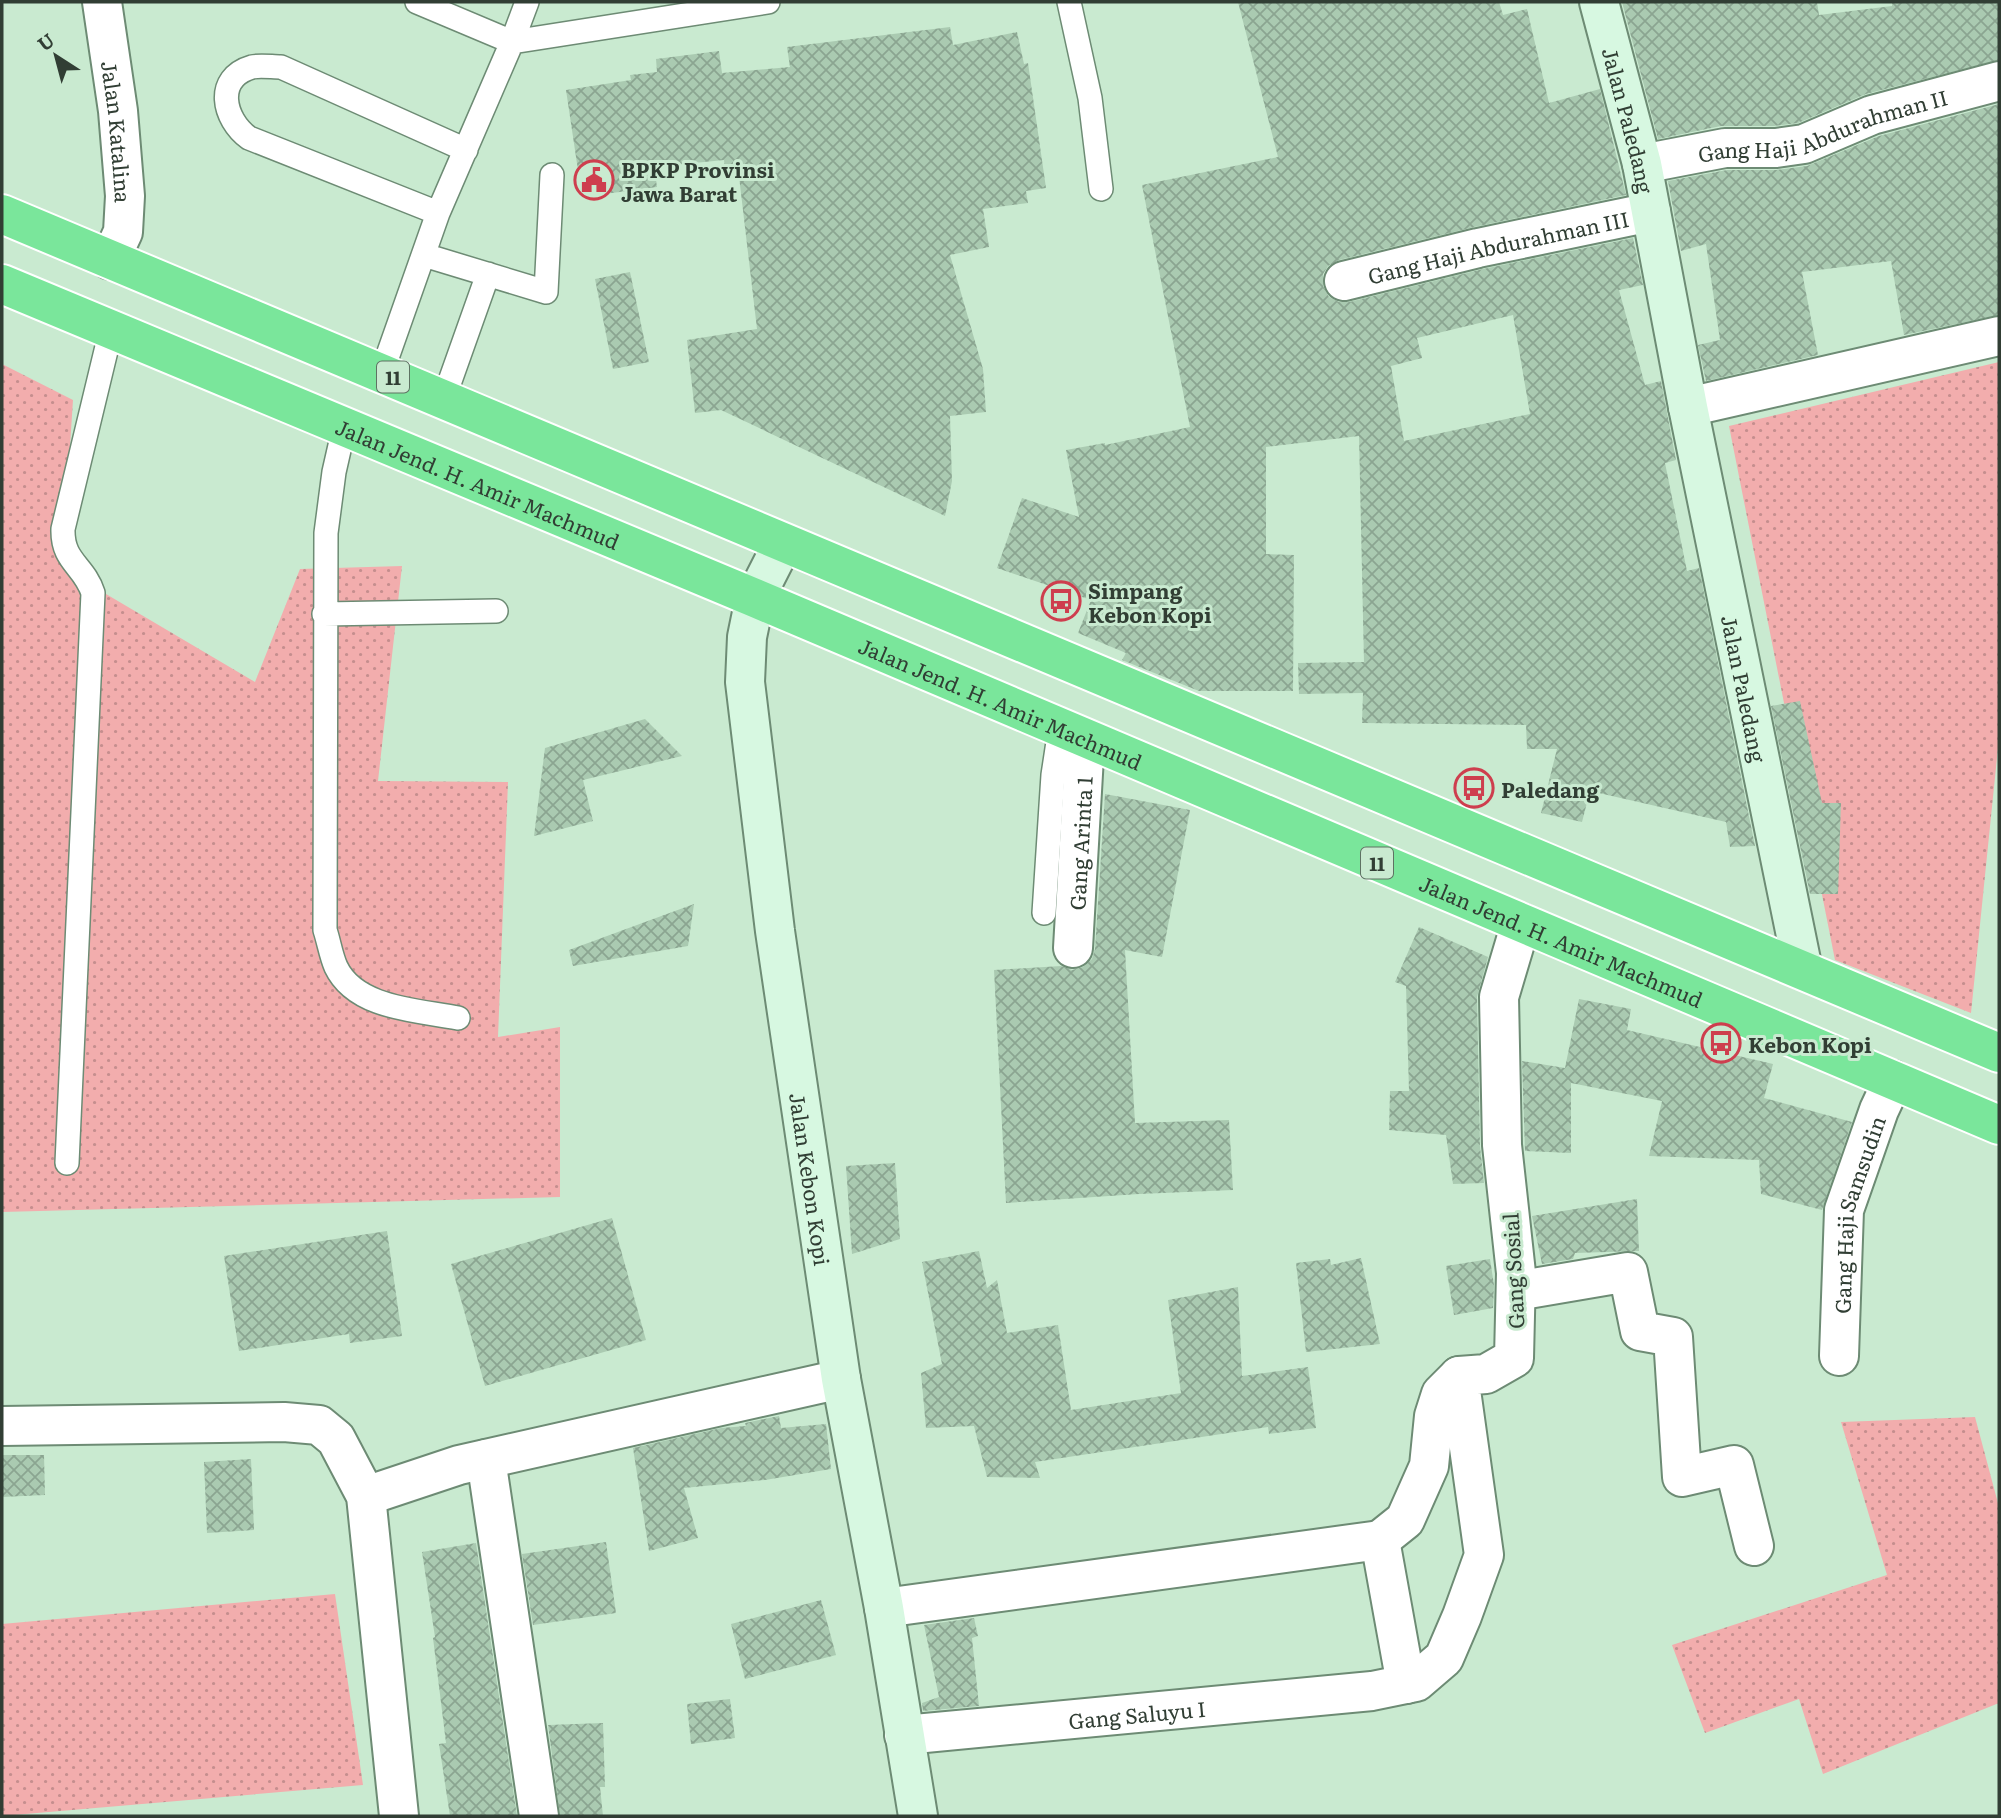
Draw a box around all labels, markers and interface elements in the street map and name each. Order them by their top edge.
north arrow [21,21,91,91]
text: U [31,26,60,57]
street label: Jalan Paledang [1596,44,1663,196]
street label: Jalan Katalina [95,58,141,205]
street label: Gang Haji Abdurahman II [1695,80,1951,168]
place label: BPKP Provinsi Jawa Barat [621,153,775,208]
public building icon: BPKP Provinsi Jawa Barat [573,159,615,201]
street label: Gang Haji Abdurahman III [1364,202,1631,290]
road number: 11 [377,362,409,392]
street label: Jalan Jend. H. Amir Machmud [331,410,625,556]
place label: Simpang Kebon Kopi [1088,574,1212,629]
bus stop icon: Simpang Kebon Kopi [1040,580,1082,622]
street label: Jalan Paledang [1715,612,1776,765]
street label: Jalan Jend. H. Amir Machmud [854,628,1148,776]
bus stop icon: Paledang [1453,767,1495,809]
place label: Paledang [1501,773,1599,804]
street label: Gang Arinta 1 [1060,775,1098,911]
road number: 11 [1361,848,1393,878]
street label: Jalan Jend. H. Amir Machmud [1415,866,1708,1014]
bus stop icon: Kebon Kopi [1700,1022,1742,1064]
place label: Kebon Kopi [1748,1028,1872,1059]
street label: Jalan Kebon Kopi [783,1090,840,1268]
street label: Gang Haji Samsudin [1825,1111,1892,1314]
street label: Gang Sosial [1493,1212,1531,1330]
street label: Gang Saluyu I [1067,1691,1207,1735]

